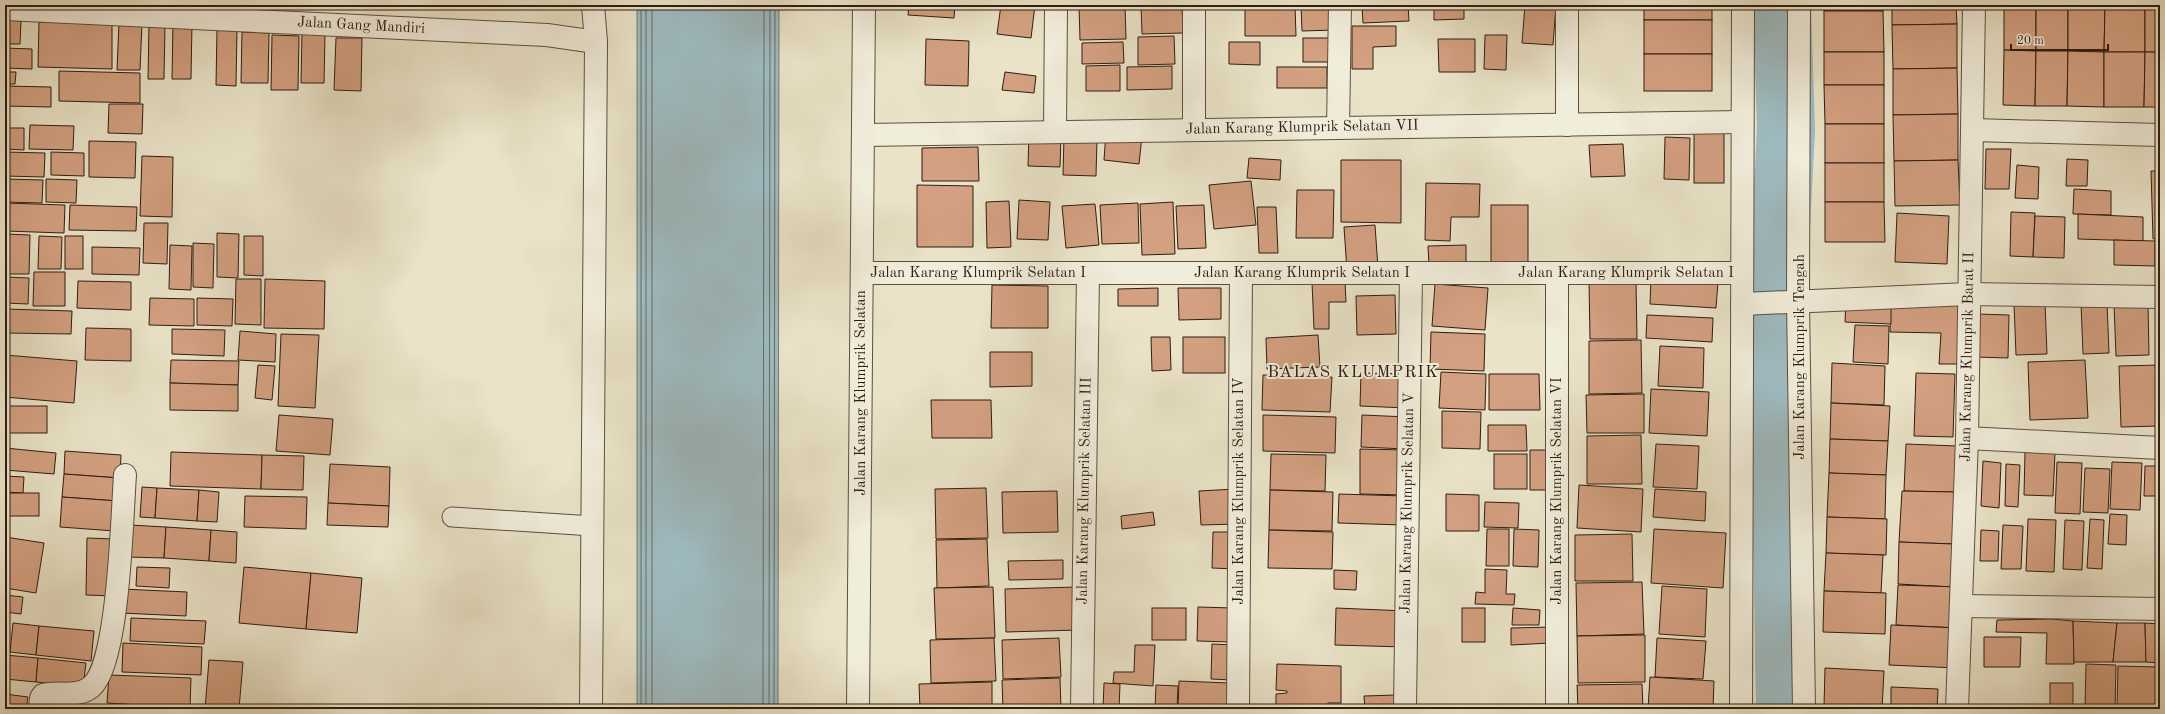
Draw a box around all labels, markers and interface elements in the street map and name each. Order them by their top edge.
street label: Jalan Gang Mandiri [297,15,425,37]
scale bar [2011,26,2108,52]
text: 20 m [2017,35,2044,47]
street label: Jalan Karang Klumprik Selatan VII [1185,118,1419,138]
street label: Jalan Karang Klumprik Barat II [1959,252,1977,462]
street label: Jalan Karang Klumprik Tengah [1793,254,1808,460]
street label: Jalan Karang Klumprik Selatan I [870,266,1086,281]
street label: Jalan Karang Klumprik Selatan I [1194,266,1410,281]
street label: Jalan Karang Klumprik Selatan I [1518,266,1734,281]
street label: Jalan Karang Klumprik Selatan [854,290,869,496]
district label: BALAS KLUMPRIK [1267,364,1439,381]
street label: Jalan Karang Klumprik Selatan III [1076,377,1094,605]
street label: Jalan Karang Klumprik Selatan IV [1232,377,1247,605]
street label: Jalan Karang Klumprik Selatan VI [1550,377,1565,605]
street label: Jalan Karang Klumprik Selatan V [1399,392,1417,614]

